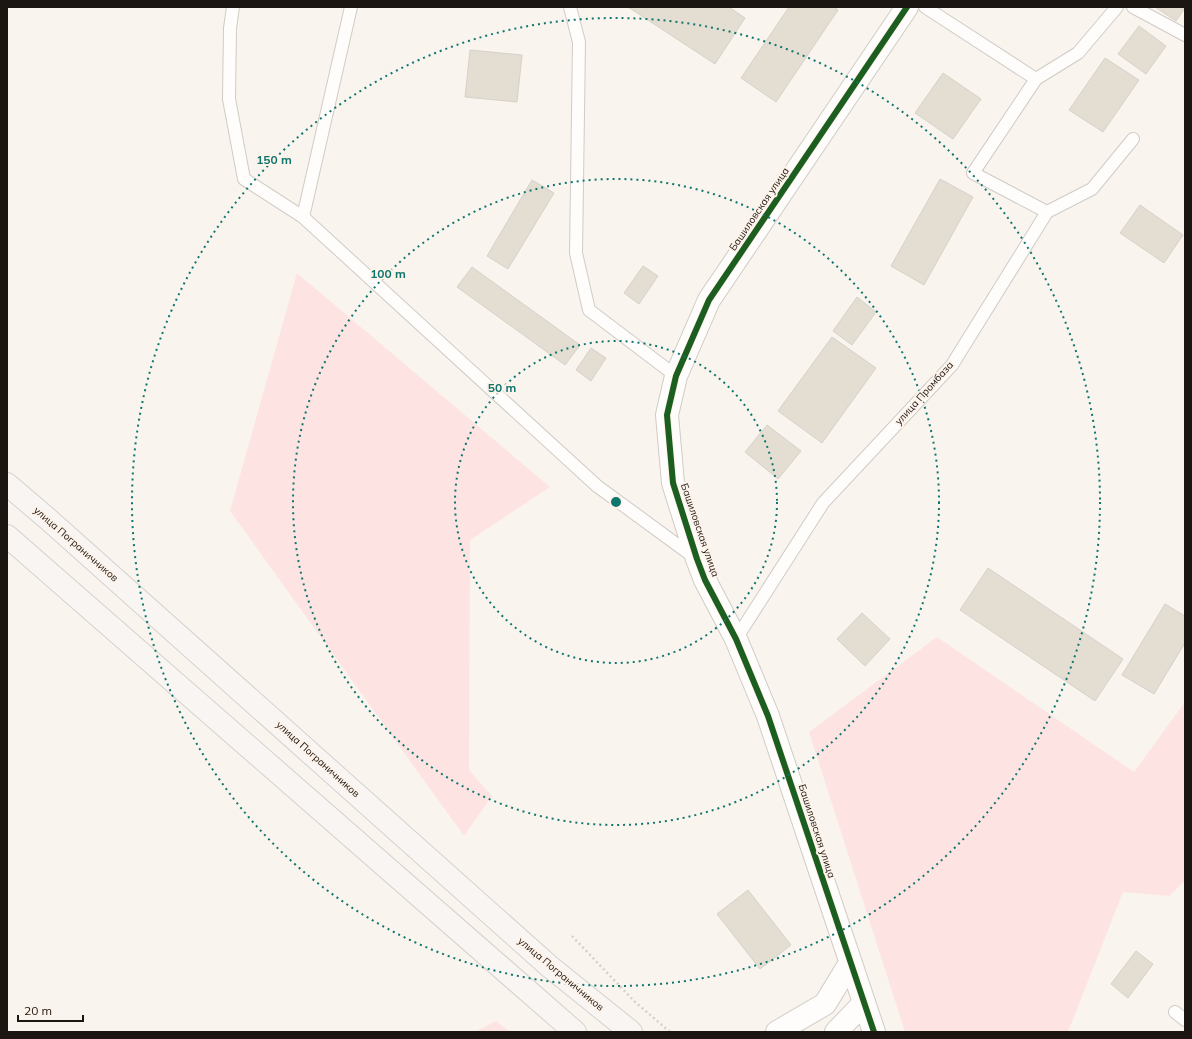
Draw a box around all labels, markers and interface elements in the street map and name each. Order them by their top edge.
text: 150 m [256,152,292,167]
street label: Башиловская улица [726,165,792,253]
text: 100 m [370,266,406,281]
street label: улица Промбаза [892,359,956,427]
text: 50 m [488,380,516,395]
street label: Башиловская улица [678,482,722,578]
centre of rings [609,495,623,509]
street label: улица Пограничников [31,504,121,585]
street label: улица Пограничников [273,718,363,800]
street label: Башиловская улица [796,782,838,880]
street label: улица Пограничников [515,934,607,1014]
scale bar [18,997,83,1023]
text: 20 m [24,1003,52,1018]

